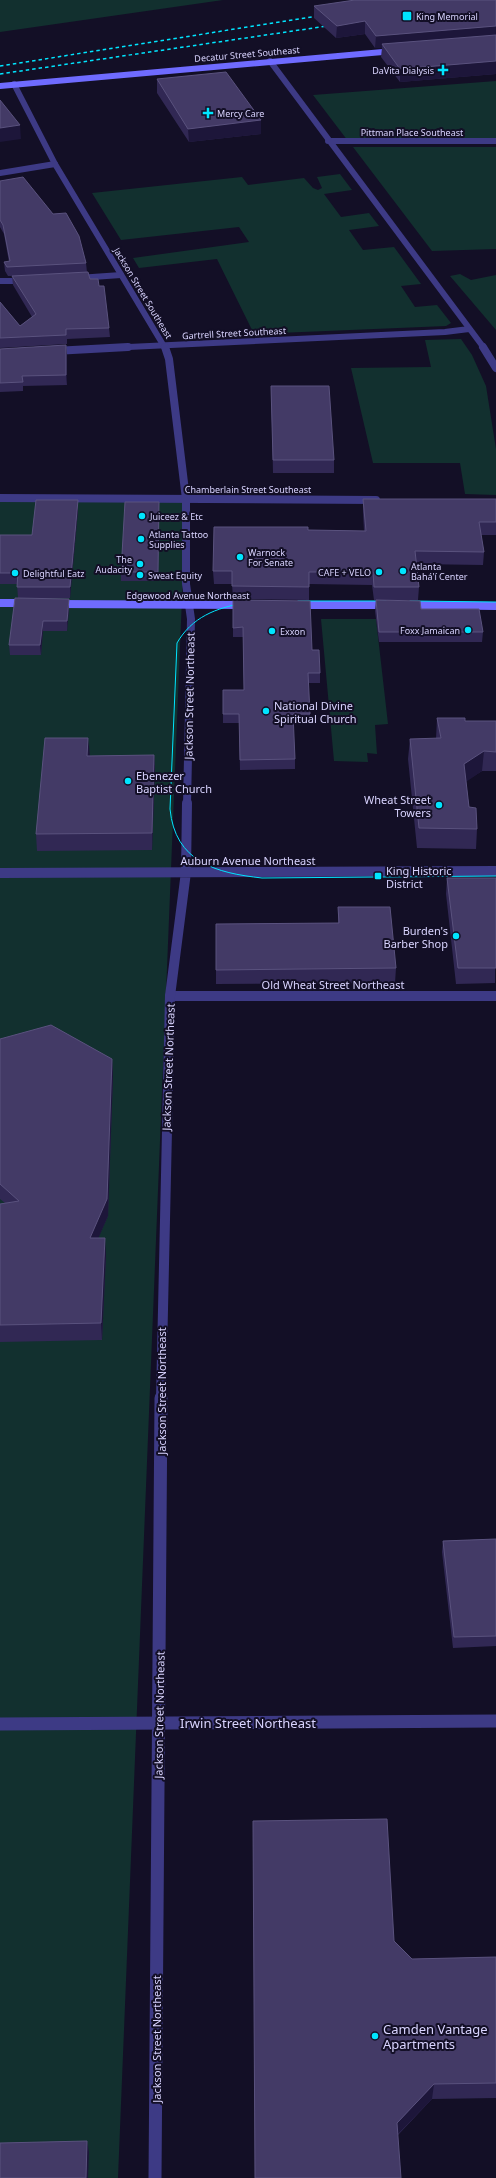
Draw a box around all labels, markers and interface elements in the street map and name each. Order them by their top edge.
marker: King Memorial [401,10,413,22]
place label: King Memorial [416,10,478,23]
street label: Decatur Street Southeast [194,43,301,65]
place label: DaVita Dialysis [372,64,434,77]
marker: DaVita Dialysis [437,64,449,76]
marker: Mercy Care [202,107,214,119]
place label: Mercy Care [217,107,264,120]
street label: Pittman Place Southeast [361,126,464,139]
street label: Jackson Street Southeast [110,244,176,342]
street label: Gartrell Street Southeast [182,324,287,342]
street label: Chamberlain Street Southeast [185,483,312,496]
place label: Juiceez & Etc [149,510,203,523]
marker: Juiceez & Etc [137,511,147,521]
place label: Atlanta Tattoo Supplies [149,528,208,551]
marker: Atlanta Tattoo Supplies [136,534,146,544]
place label: Warnock For Senate [248,546,293,569]
marker: Warnock For Senate [235,552,245,562]
place label: The Audacity [96,553,132,576]
marker: The Audacity [135,559,145,569]
place label: Atlanta Bahá'í Center [411,560,468,583]
place label: CAFE + VELO [318,566,371,579]
marker: Atlanta Bahá'í Center [398,566,408,576]
place label: Delightful Eatz [23,567,85,580]
marker: CAFE + VELO [374,567,384,577]
marker: Delightful Eatz [10,568,20,578]
place label: Sweat Equity [148,569,202,582]
marker: Sweat Equity [135,570,145,580]
street label: Edgewood Avenue Northeast [126,589,250,602]
place label: Foxx Jamaican [400,624,460,637]
place label: Exxon [280,625,305,638]
marker: Foxx Jamaican [463,625,473,635]
marker: Exxon [267,626,277,636]
street label: Jackson Street Northeast [180,632,198,761]
place label: National Divine Spiritual Church [274,698,357,726]
marker: National Divine Spiritual Church [261,706,271,716]
place label: Ebenezer Baptist Church [136,768,212,796]
marker: Ebenezer Baptist Church [123,776,133,786]
place label: Wheat Street Towers [364,792,431,820]
marker: Wheat Street Towers [434,800,444,810]
street label: Auburn Avenue Northeast [180,853,316,868]
place label: King Historic District [386,863,452,891]
marker: King Historic District [373,871,383,881]
place label: Burden's Barber Shop [384,923,448,951]
marker: Burden's Barber Shop [451,931,461,941]
street label: Old Wheat Street Northeast [262,977,404,992]
street label: Jackson Street Northeast [158,1003,178,1132]
street label: Jackson Street Northeast [154,1327,169,1456]
street label: Jackson Street Northeast [150,1651,168,1780]
street label: Irwin Street Northeast [180,1714,316,1732]
street label: Jackson Street Northeast [149,1975,164,2104]
place label: Camden Vantage Apartments [383,2020,488,2053]
marker: Camden Vantage Apartments [370,2031,380,2041]

